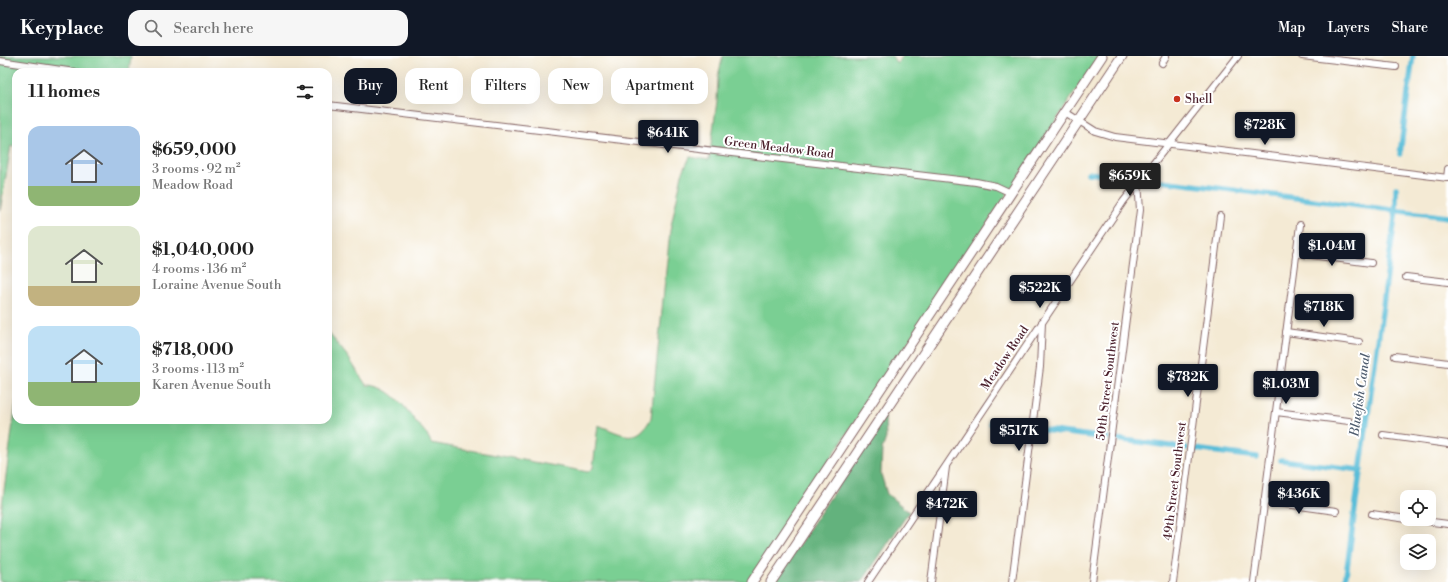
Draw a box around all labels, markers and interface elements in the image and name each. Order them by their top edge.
search box [128,10,408,46]
text: Keyplace [20,16,104,40]
icon: search [142,17,164,39]
text: Search here [174,19,254,38]
text: Map [1278,19,1305,37]
text: Layers [1327,19,1370,37]
text: Share [1392,19,1428,37]
chip: Buy [344,68,397,104]
chip: Rent [405,68,463,104]
chip: Filters [471,68,540,104]
chip: New [548,68,603,104]
chip: Apartment [611,68,708,104]
text: 11 homes [28,81,100,103]
icon: filters [294,81,316,103]
place label: Shell [1185,92,1213,107]
marker: Shell [1172,94,1182,104]
pin: $728K [1237,112,1293,146]
text: $728K [1244,117,1286,133]
pin: $641K [640,120,696,154]
text: $641K [647,125,689,141]
street label: Green Meadow Road [723,134,835,162]
text: $659,000 [152,139,236,161]
icon: home [60,142,108,190]
text: 3 rooms · 92 m² [152,161,240,177]
pin: $659K [1102,163,1158,197]
text: $659K [1109,168,1151,184]
text: Meadow Road [152,177,233,193]
pin: $1.04M [1299,233,1365,267]
text: $1.04M [1308,238,1356,254]
text: $1,040,000 [152,239,254,261]
icon: home [60,242,108,290]
text: 4 rooms · 136 m² [152,261,246,277]
pin: $522K [1012,275,1068,309]
text: Loraine Avenue South [152,277,282,293]
text: $522K [1019,280,1061,296]
pin: $718K [1296,294,1352,328]
text: $718K [1304,299,1344,315]
street label: 50th Street Southwest [1093,320,1123,441]
street label: Meadow Road [978,323,1032,393]
text: $718,000 [152,339,234,361]
icon: home [60,342,108,390]
water label: Bluefish Canal [1346,352,1374,439]
text: 3 rooms · 113 m² [152,361,244,377]
pin: $782K [1160,364,1216,398]
text: $782K [1167,369,1209,385]
pin: $1.03M [1253,371,1319,405]
text: $1.03M [1263,376,1309,392]
text: Karen Avenue South [152,377,271,393]
pin: $517K [991,418,1047,452]
street label: 49th Street Southwest [1160,420,1190,541]
text: $517K [999,423,1039,439]
pin: $436K [1271,481,1327,515]
text: $436K [1278,486,1321,502]
map controls [1400,490,1436,570]
button: locate [1400,490,1436,526]
pin: $472K [919,491,975,525]
text: $472K [926,496,968,512]
button: layers [1400,534,1436,570]

